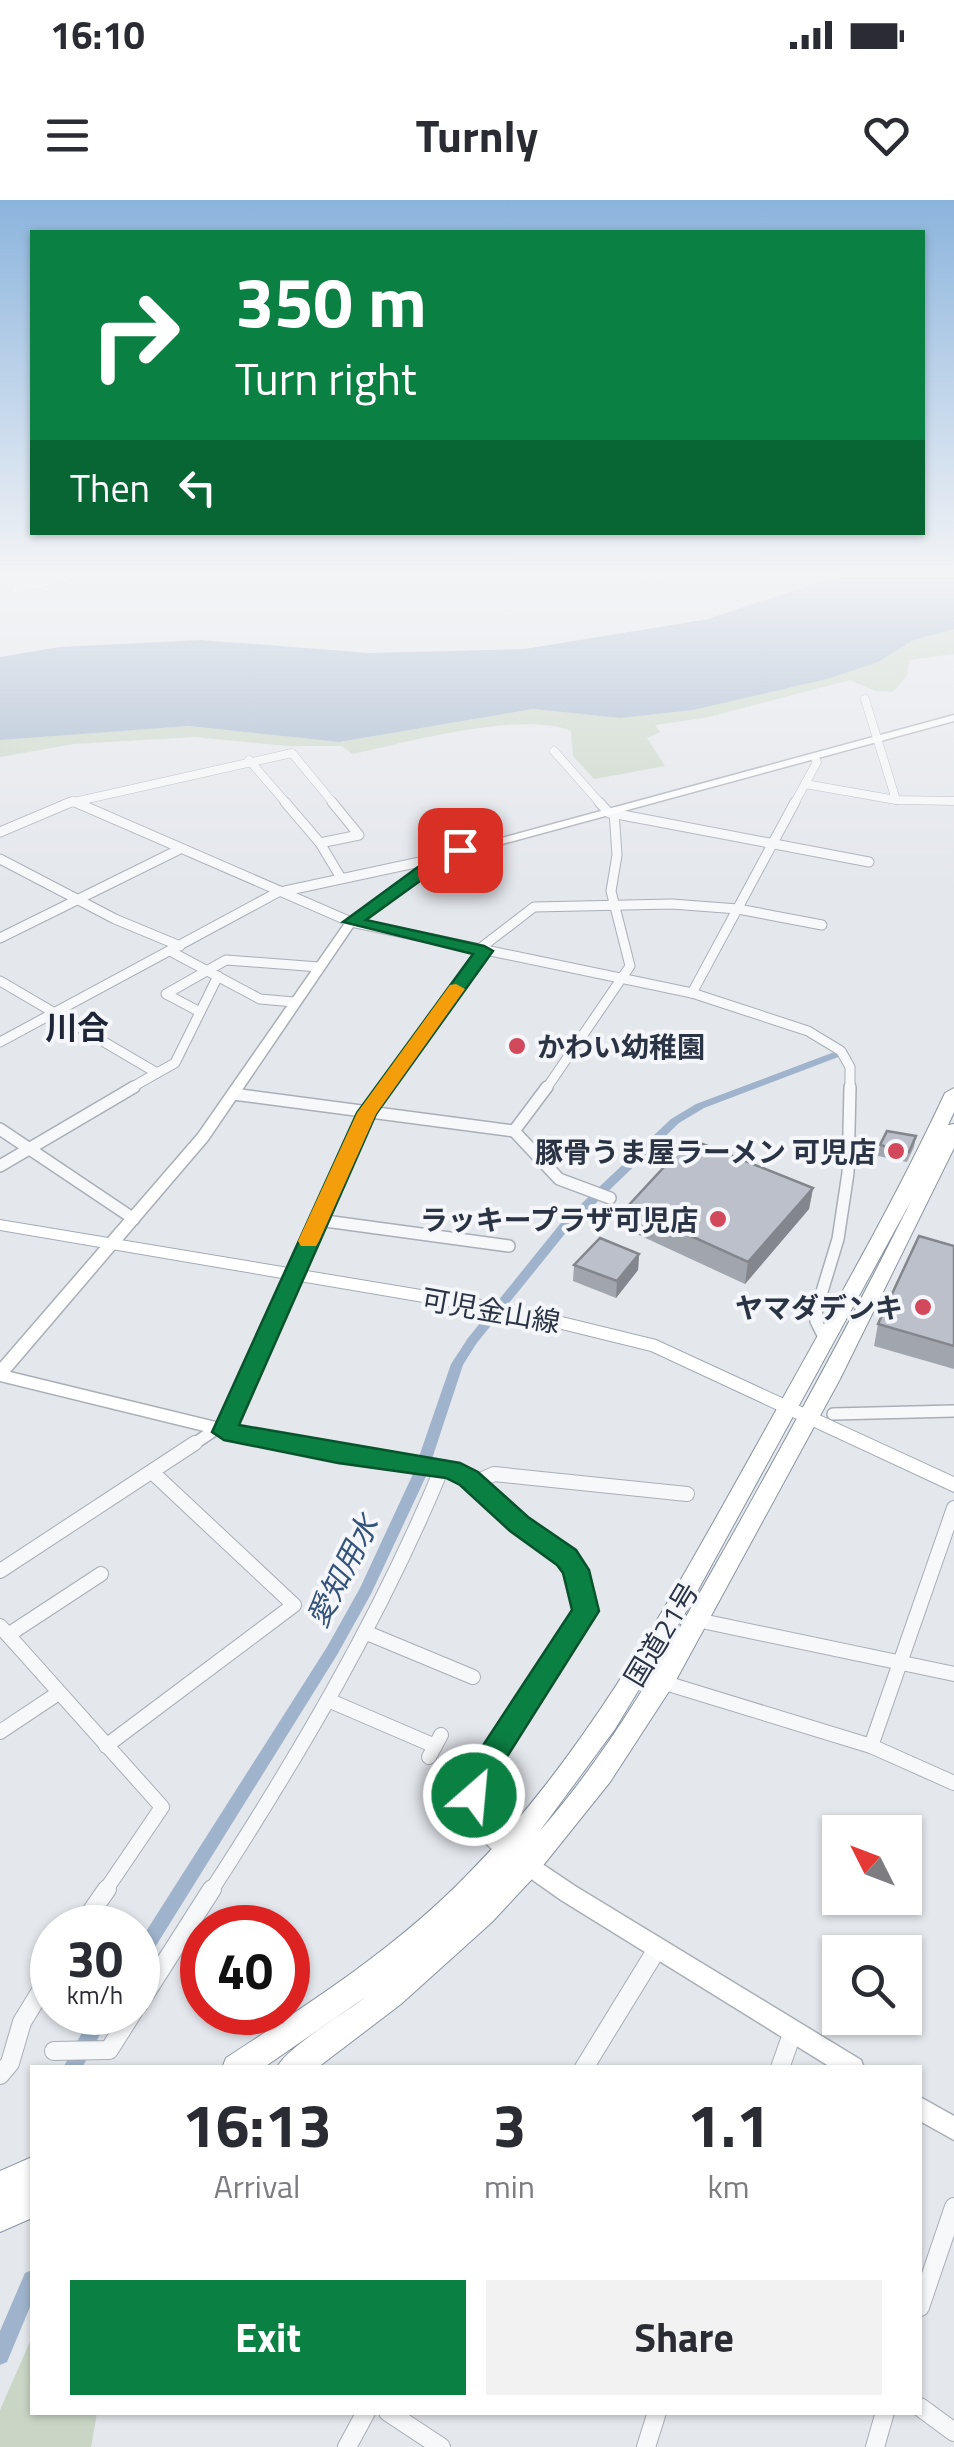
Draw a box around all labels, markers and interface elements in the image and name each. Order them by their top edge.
text: 16:10 [50,6,145,64]
text: Turnly [416,101,538,169]
icon: menu [40,108,95,163]
icon: heart [859,108,914,163]
text: 350 m [235,248,427,354]
icon: right [70,270,200,400]
text: Turn right [235,344,417,412]
text: Then [70,459,150,517]
icon: left [170,460,225,515]
pin [418,808,503,893]
icon: arrive [433,823,488,878]
district label: 川合 [45,1003,109,1051]
place label: かわい幼稚園 [537,1025,705,1068]
marker: かわい幼稚園 [506,1035,528,1057]
place label: 豚骨うま屋ラーメン 可児店 [535,1130,876,1173]
marker: 豚骨うま屋ラーメン 可児店 [885,1140,907,1162]
place label: ラッキープラザ可児店 [420,1198,698,1241]
marker: ラッキープラザ可児店 [707,1208,729,1230]
street label: 可児金山線 [418,1277,564,1343]
place label: ヤマダデンキ [735,1286,903,1329]
marker: ヤマダデンキ [912,1296,934,1318]
water label: 愛知用水 [294,1504,391,1635]
street label: 国道21号 [613,1573,709,1695]
position arrow [422,1743,526,1847]
north arrow [822,1815,922,1915]
map controls [822,1815,922,2035]
speed limit sign: 40 [180,1905,310,2035]
text: 30 [67,1920,123,1996]
button: search [822,1935,922,2035]
text: km/h [67,1976,123,2014]
text: 16:13 [182,2079,332,2170]
text: 3 [493,2079,526,2170]
text: 1.1 [687,2079,770,2170]
text: Arrival [214,2162,300,2210]
text: min [484,2162,535,2210]
text: km [707,2162,750,2210]
button: Exit [70,2280,466,2395]
button: Share [486,2280,882,2395]

